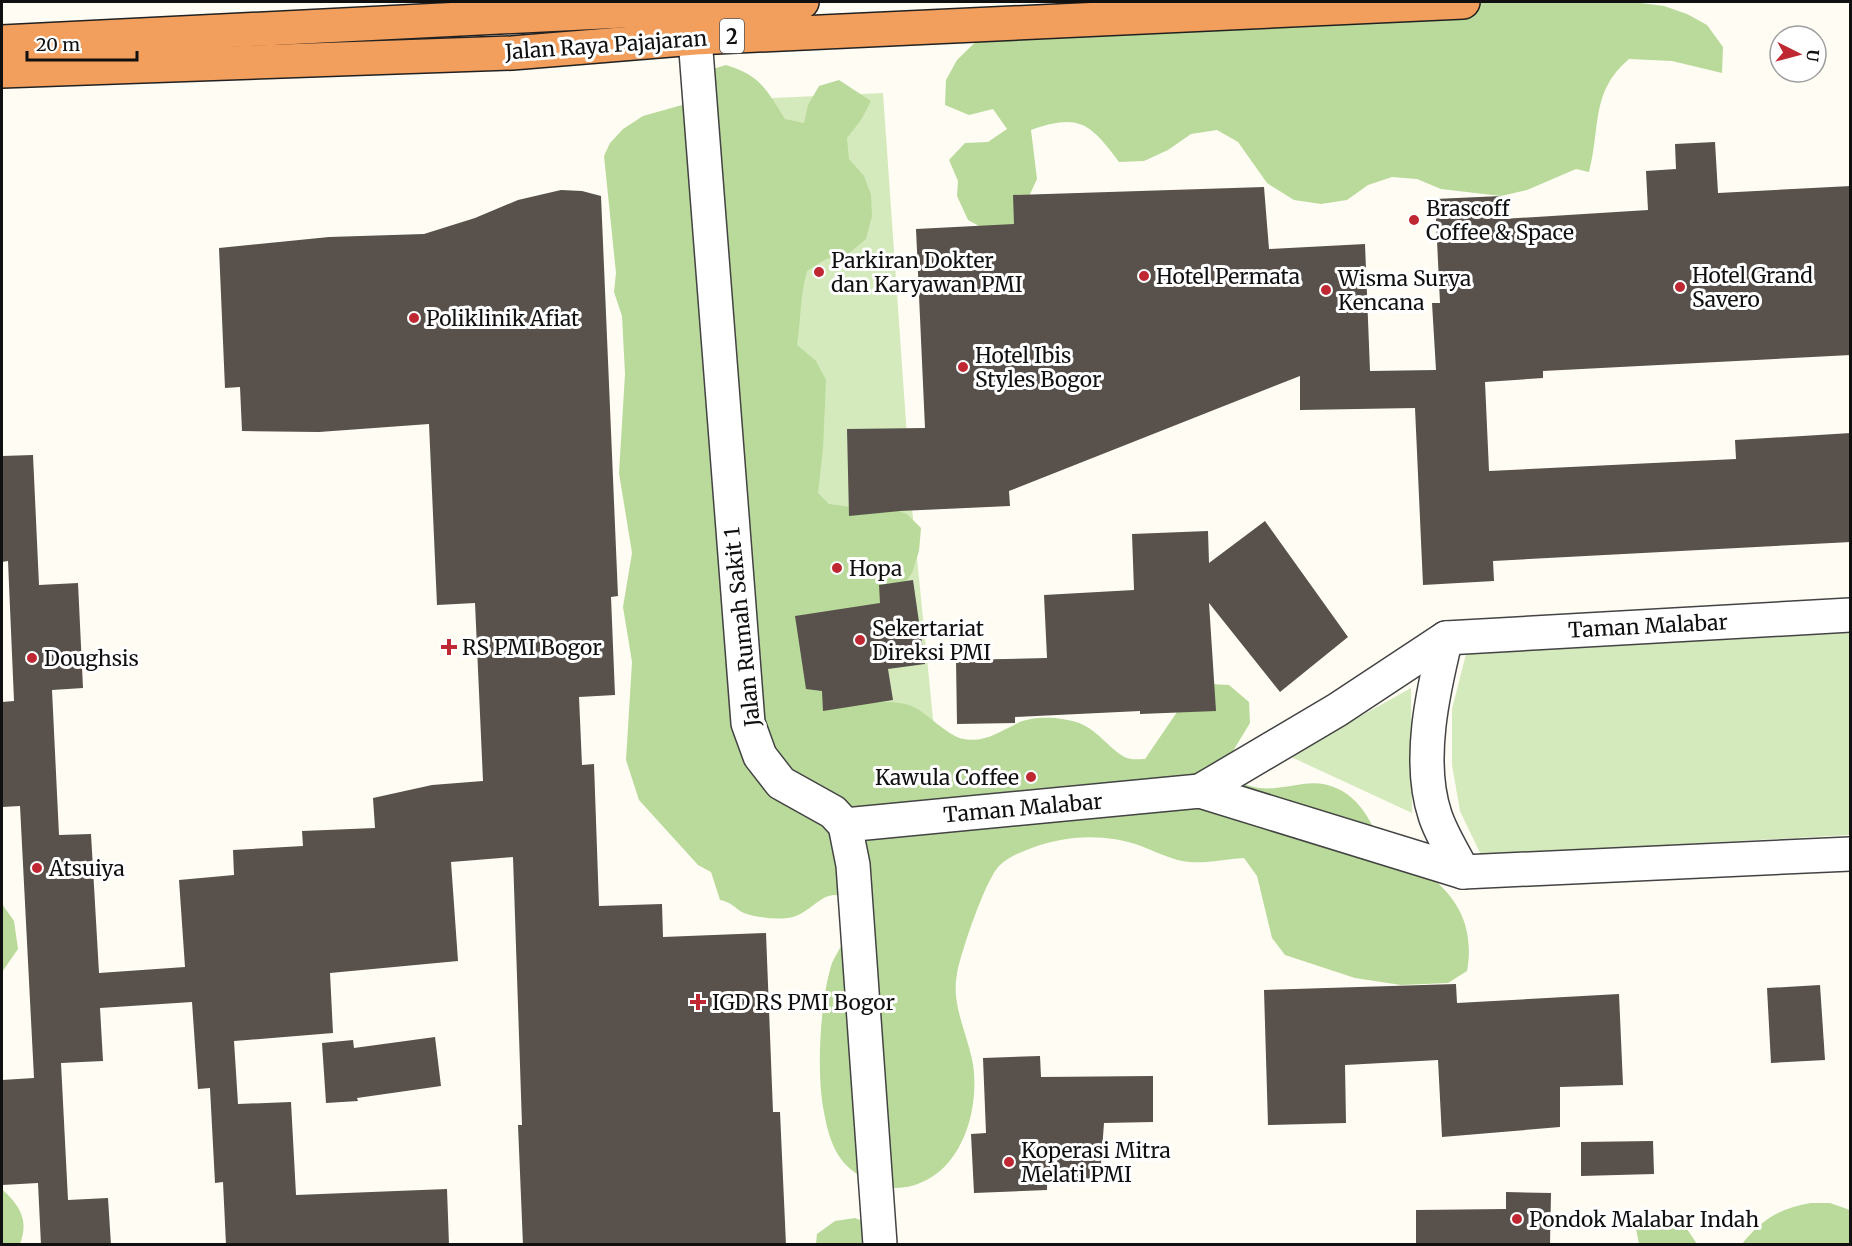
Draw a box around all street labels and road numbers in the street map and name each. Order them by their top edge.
road number: 2 [720,19,744,53]
street label: Jalan Raya Pajajaran [503,24,708,66]
street label: Jalan Rumah Sakit 1 [718,526,766,729]
street label: Taman Malabar [1567,608,1729,644]
street label: Taman Malabar [942,788,1104,828]

